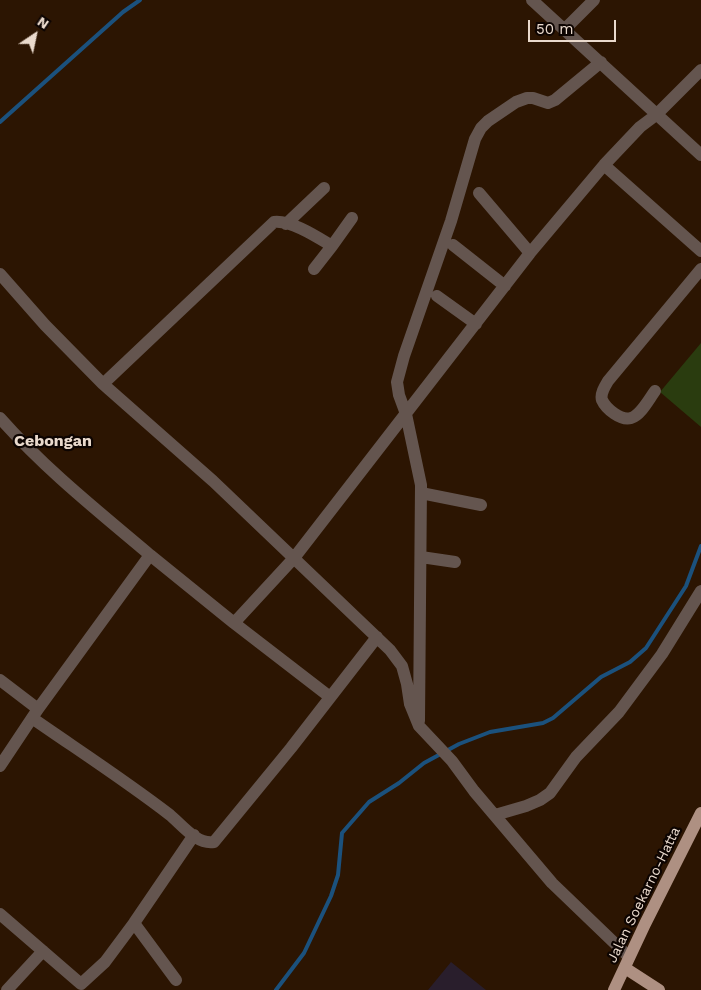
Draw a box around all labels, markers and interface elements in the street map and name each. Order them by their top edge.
north arrow [10,10,60,60]
scale bar [531,10,618,42]
text: N [35,13,52,32]
text: 50 m [536,20,573,38]
district label: Cebongan [14,431,92,451]
street label: Jalan Soekarno-Hatta [604,824,684,966]

